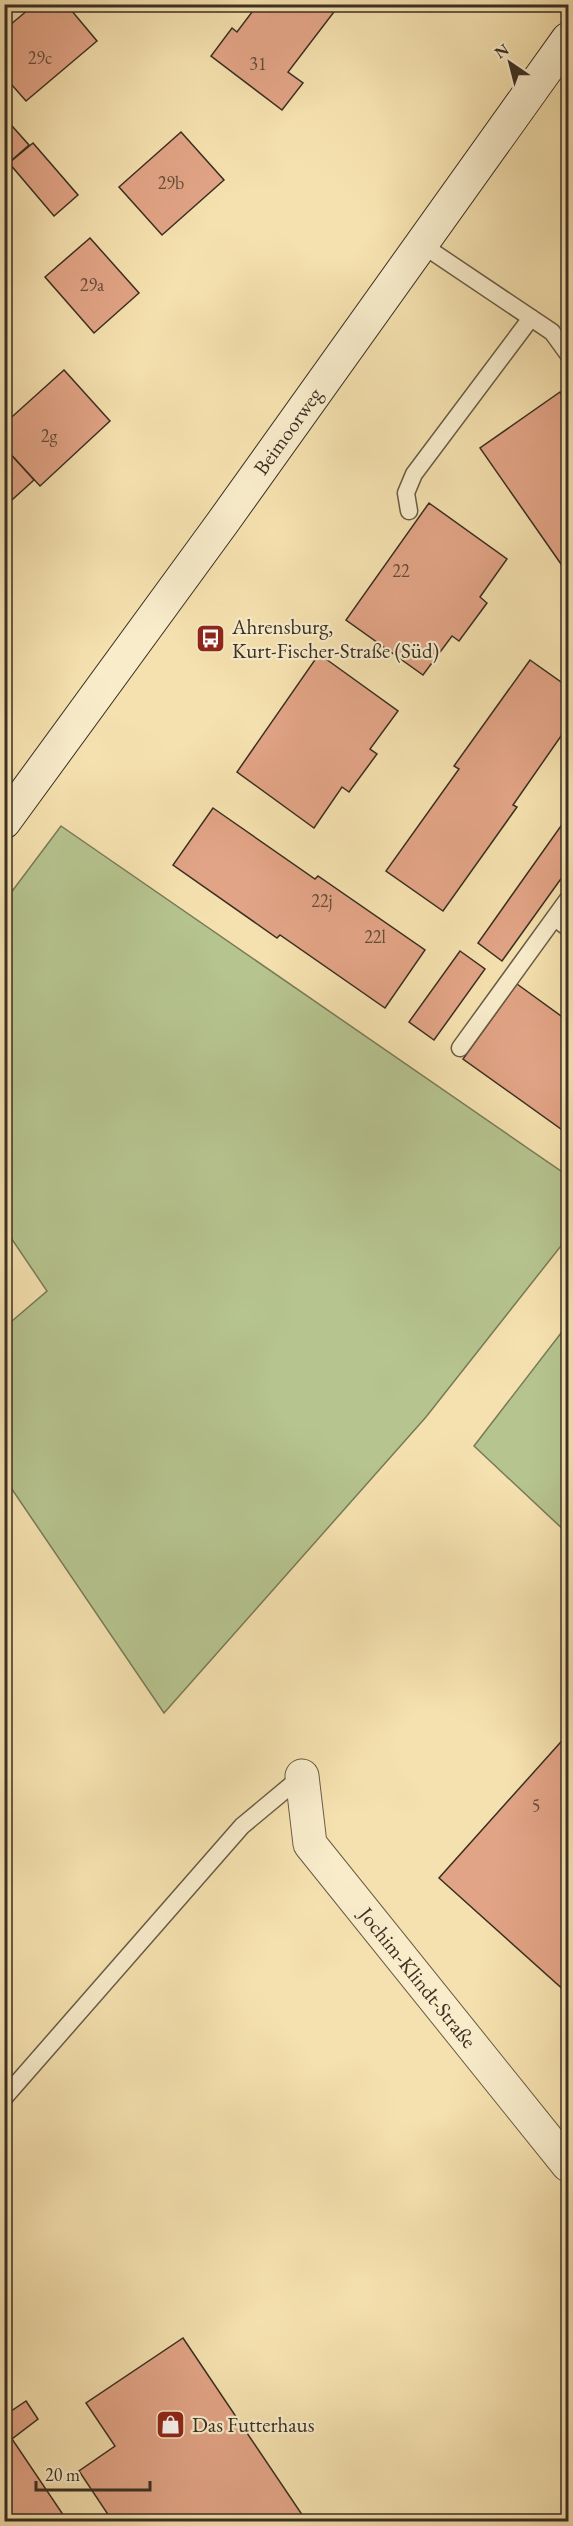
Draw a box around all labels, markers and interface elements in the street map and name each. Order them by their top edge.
north arrow [480,33,540,93]
text: N [490,39,513,63]
house number: 29c [28,46,52,69]
house number: 31 [249,52,267,75]
house number: 29b [158,171,184,194]
house number: 29a [80,273,105,296]
street label: Beimoorweg [247,381,328,480]
house number: 2g [41,424,57,447]
house number: 22 [392,559,410,582]
place label: Ahrensburg, Kurt-Fischer-Straße (Süd) [231,613,439,664]
bus stop icon: Ahrensburg, Kurt-Fischer-Straße (Süd) [195,623,227,655]
house number: 22j [311,889,333,912]
house number: 22l [364,925,386,948]
house number: 5 [532,1794,540,1817]
street label: Jochim-Klindt-Straße [352,1900,483,2053]
shop icon: Das Futterhaus [155,2409,187,2441]
place label: Das Futterhaus [192,2411,315,2438]
scale bar [36,2454,150,2492]
text: 20 m [45,2463,80,2486]

